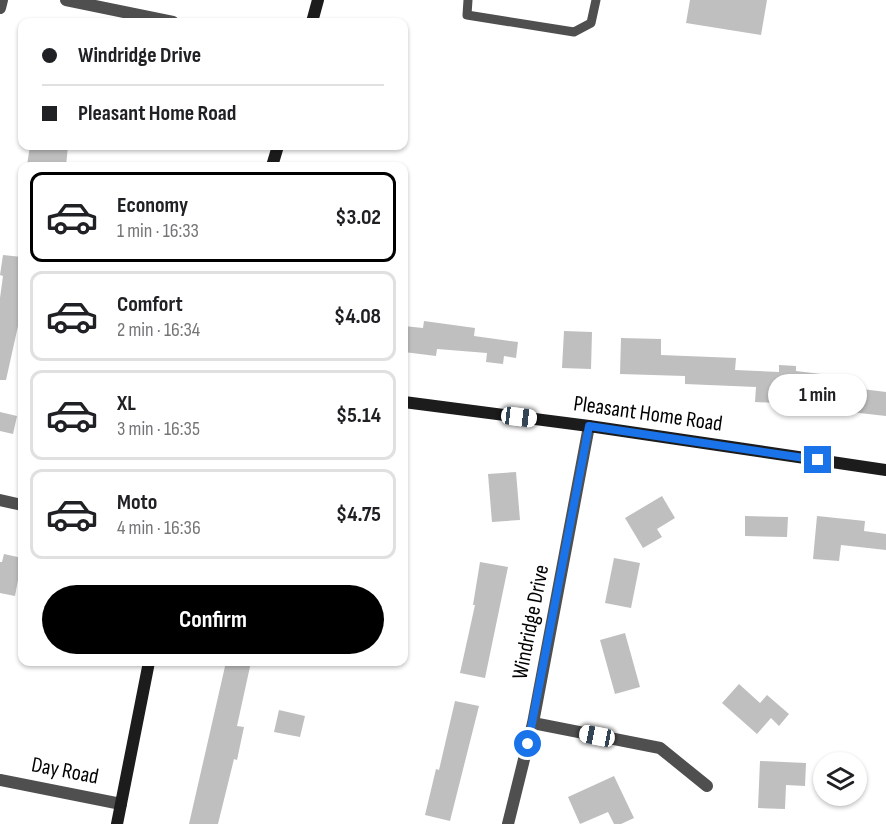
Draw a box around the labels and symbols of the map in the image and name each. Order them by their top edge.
callout: 1 min [768,373,868,415]
street label: Pleasant Home Road [572,390,724,438]
car [500,406,538,428]
route end [804,446,831,473]
street label: Windridge Drive [507,562,555,682]
car [578,724,616,748]
route start [514,730,541,757]
street label: Day Road [29,751,101,791]

